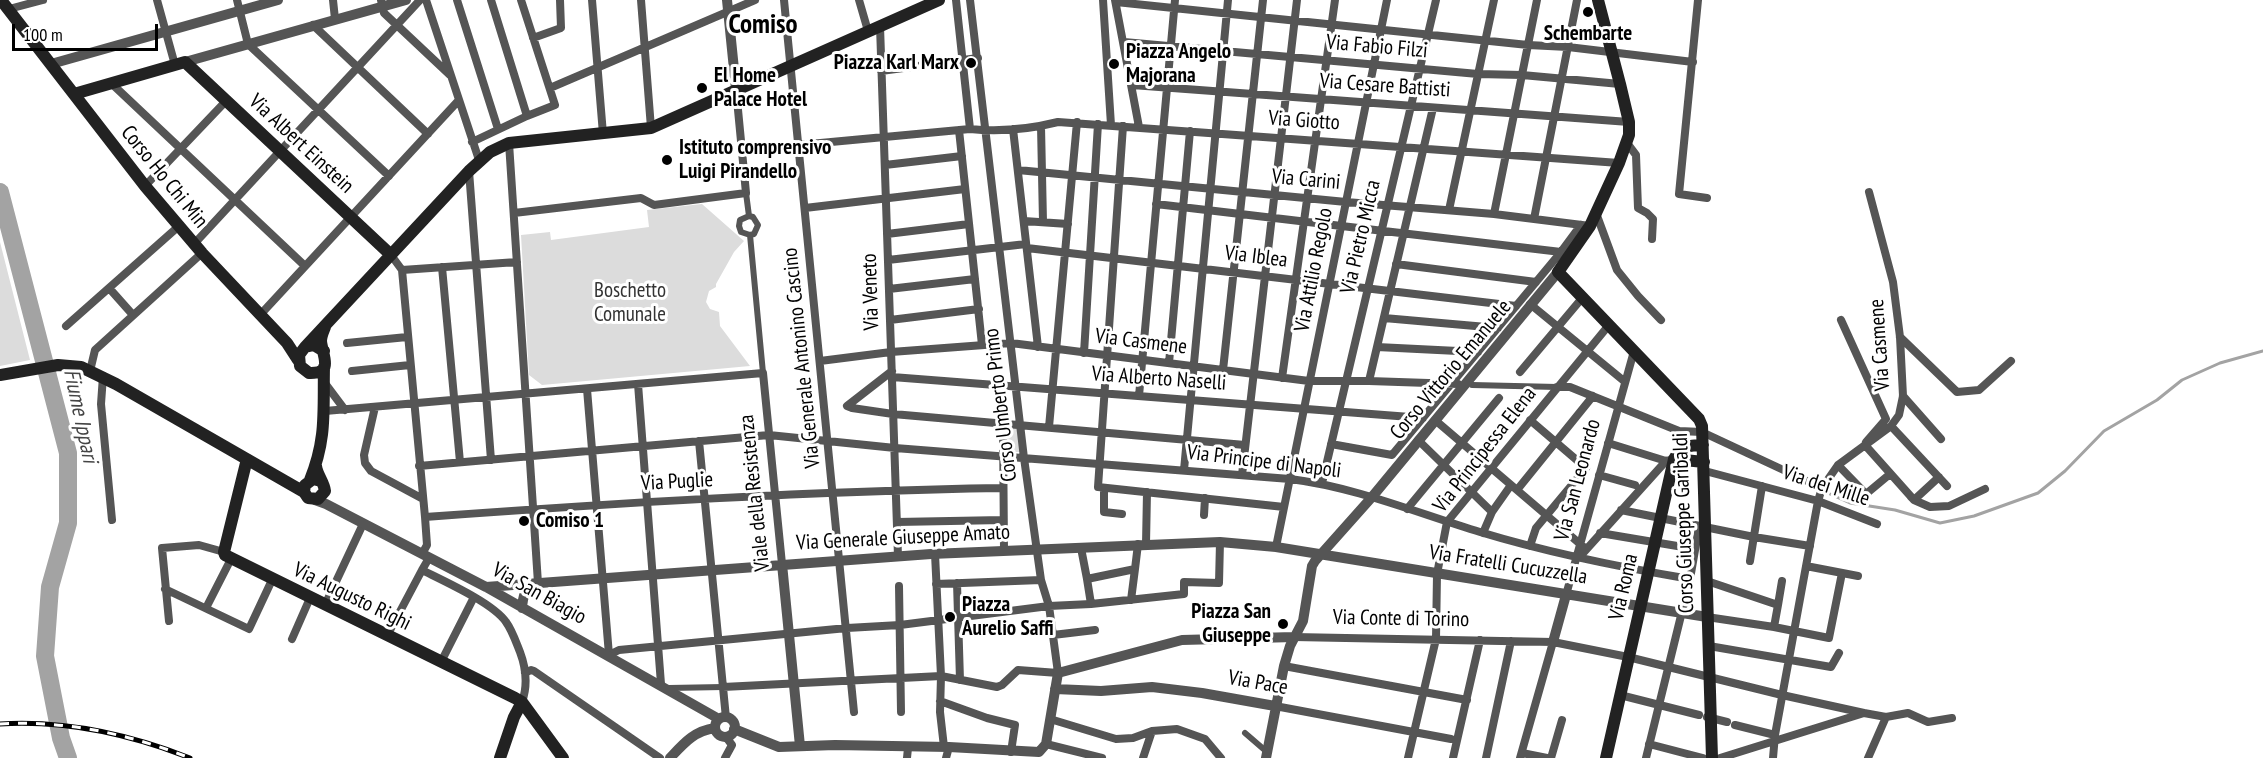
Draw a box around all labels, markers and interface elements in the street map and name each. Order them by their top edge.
marker: Schembarte [1581,5,1595,19]
district label: Comiso [728,9,798,41]
scale bar [15,12,160,50]
place label: Schembarte [1544,21,1632,47]
text: 100 m [23,23,63,46]
street label: Via Fabio Filzi [1325,30,1429,64]
place label: Piazza Angelo Majorana [1126,39,1231,89]
place label: Piazza Karl Marx [834,50,959,76]
marker: Piazza Karl Marx [964,56,978,70]
marker: Piazza Angelo Majorana [1107,57,1121,71]
place label: El Home Palace Hotel [714,63,807,113]
street label: Via Cesare Battisti [1319,69,1451,103]
marker: El Home Palace Hotel [695,81,709,95]
street label: Via Albert Einstein [243,89,359,199]
street label: Via Giotto [1267,106,1341,136]
street label: Corso Ho Chi Min [115,121,213,233]
place label: Istituto comprensivo Luigi Pirandello [679,135,831,185]
marker: Istituto comprensivo Luigi Pirandello [660,153,674,167]
street label: Via Carini [1271,164,1341,196]
street label: Via Pietro Micca [1336,178,1386,296]
street label: Via Attilio Regolo [1290,206,1338,334]
street label: Via Iblea [1223,241,1289,273]
street label: Via Generale Antonino Cascino [778,246,826,470]
street label: Via Veneto [857,253,885,331]
park label: Boschetto Comunale [594,278,666,328]
street label: Corso Vittorio Emanuele [1385,295,1517,445]
street label: Via Casmene [1864,298,1896,392]
street label: Via Casmene [1094,324,1188,360]
street label: Corso Umberto Primo [979,327,1023,483]
street label: Via Alberto Naselli [1091,362,1227,396]
water label: Fiume Ippari [57,367,103,465]
street label: Via Principessa Elena [1428,382,1542,518]
street label: Viale della Resistenza [734,413,776,573]
street label: Via San Leonardo [1550,416,1606,544]
street label: Corso Giuseppe Garibaldi [1668,432,1700,614]
street label: Via Principe di Napoli [1185,440,1343,484]
street label: Via dei Mille [1779,460,1873,512]
street label: Via Puglie [640,468,714,496]
place label: Comiso 1 [536,508,604,534]
marker: Comiso 1 [517,514,531,528]
street label: Via Generale Giuseppe Amato [795,520,1011,556]
street label: Via Fratelli Cucuzzella [1427,540,1589,590]
street label: Via Roma [1604,551,1644,623]
street label: Via Augusto Righi [289,558,415,636]
street label: Via San Biagio [488,558,590,630]
place label: Piazza Aurelio Saffi [962,592,1054,642]
place label: Piazza San Giuseppe [1191,599,1271,649]
street label: Via Conte di Torino [1333,605,1469,633]
marker: Piazza Aurelio Saffi [943,610,957,624]
marker: Piazza San Giuseppe [1276,617,1290,631]
street label: Via Pace [1226,665,1290,701]

